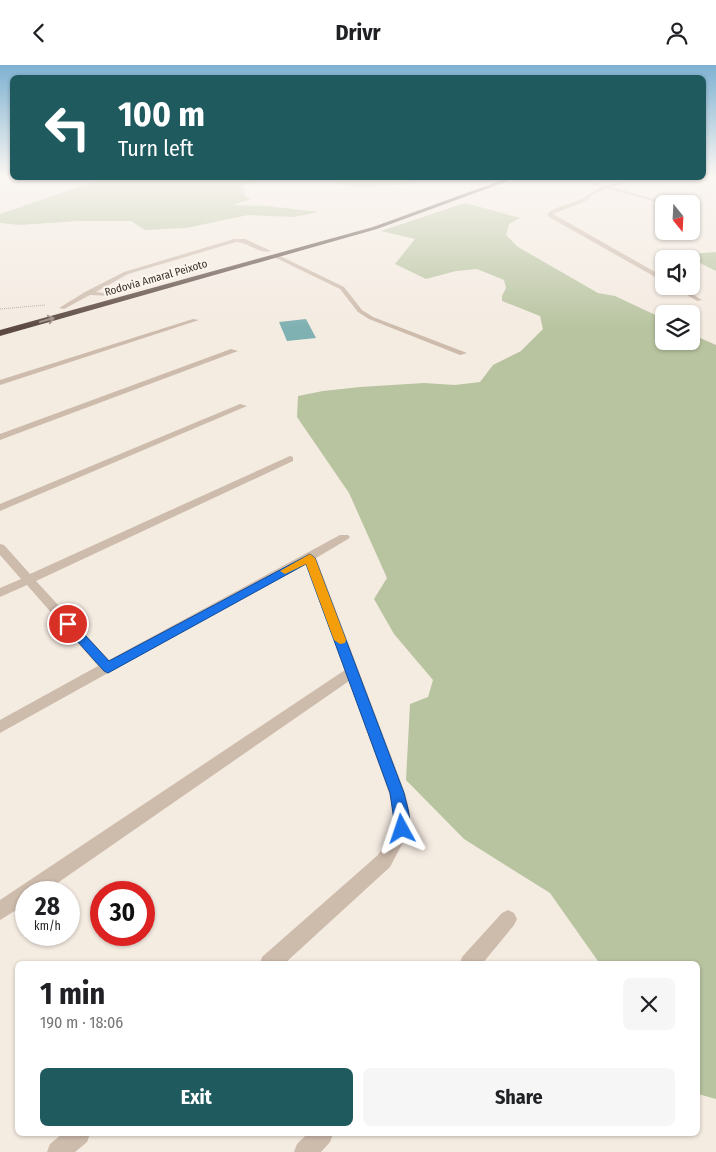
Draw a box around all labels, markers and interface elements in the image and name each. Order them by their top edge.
icon: back [25,19,53,47]
text: Drivr [335,19,381,46]
icon: person [663,19,691,47]
text: 100 m [118,93,205,135]
icon: left [35,95,100,160]
text: Turn left [118,135,194,162]
north arrow [655,195,700,240]
map controls [655,195,700,350]
button: sound [655,250,700,295]
street label: Rodovia Amaral Peixoto [103,257,209,299]
button: layers [655,305,700,350]
one-way arrow [39,314,55,324]
pin [47,603,89,645]
icon: arrive [54,610,82,638]
position arrow [375,802,427,854]
speed limit sign: 30 [90,881,155,946]
text: 28 [35,892,60,922]
text: km/h [34,919,61,933]
text: 1 min [40,976,105,1012]
button: close [623,978,675,1030]
text: 190 m · 18:06 [40,1013,123,1032]
button: Exit [40,1068,353,1126]
button: Share [363,1068,675,1126]

